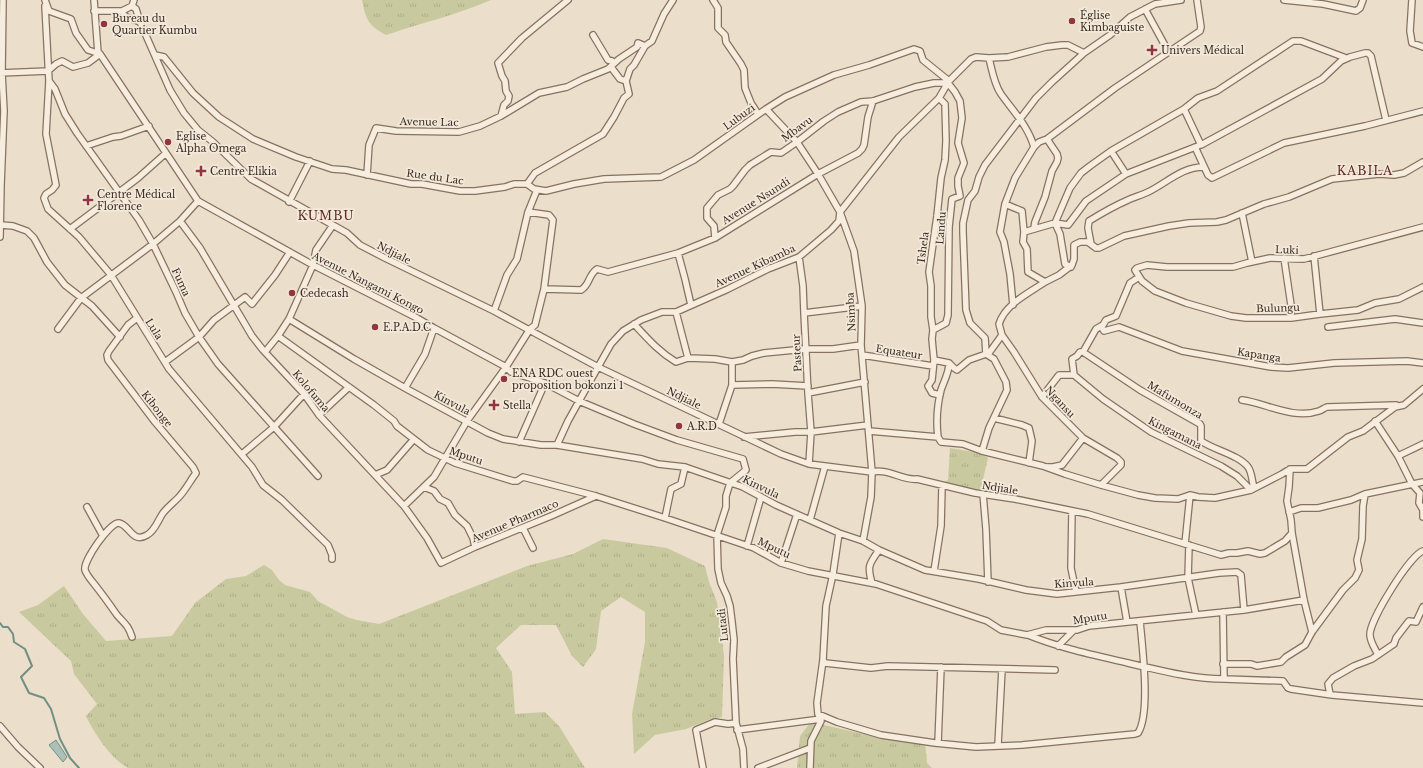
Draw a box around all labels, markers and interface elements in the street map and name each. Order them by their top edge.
place label: Église Kimbaguiste [1080,8,1144,34]
place label: Bureau du Quartier Kumbu [112,12,197,37]
marker: Église Kimbaguiste [1067,16,1077,26]
marker: Bureau du Quartier Kumbu [99,19,109,29]
marker: Univers Médical [1146,44,1158,56]
place label: Univers Médical [1161,44,1244,57]
street label: Lubuzi [721,101,758,133]
street label: Mbavu [779,113,815,145]
street label: Avenue Lac [398,115,459,129]
place label: Eglise Alpha Omega [175,130,247,155]
marker: Eglise Alpha Omega [163,137,173,147]
district label: KABILA [1337,163,1393,178]
marker: Centre Elikia [195,165,207,177]
place label: Centre Elikia [210,165,277,178]
street label: Rue du Lac [406,167,465,188]
street label: Avenue Nsundi [719,175,793,228]
place label: Centre Médical Florence [97,188,175,213]
marker: Centre Médical Florence [82,194,94,206]
district label: KUMBU [297,208,355,223]
street label: Landu [933,211,949,245]
street label: Tshela [914,230,932,265]
street label: Ndjiale [375,239,413,267]
street label: Avenue Kibamba [712,242,798,291]
street label: Luki [1275,243,1300,257]
street label: Avenue Nangami Kongo [309,249,427,317]
street label: Fuma [169,266,193,299]
place label: Cedecash [300,287,349,300]
marker: Cedecash [287,288,297,298]
street label: Nsimba [843,291,859,332]
street label: Bulungu [1256,301,1300,315]
street label: Lula [142,316,166,342]
place label: E.P.A.D.C [383,321,431,334]
marker: E.P.A.D.C [370,322,380,332]
street label: Pasteur [790,334,804,372]
street label: Equateur [875,342,923,362]
street label: Kapanga [1236,345,1282,365]
street label: Kolofuma [290,367,333,415]
place label: ENA RDC ouest proposition bokonzi 1 [512,367,623,392]
marker: ENA RDC ouest proposition bokonzi 1 [499,374,509,384]
street label: Mafumonza [1145,378,1206,422]
street label: Ndjiale [665,384,703,412]
street label: Ngansu [1042,384,1078,421]
street label: Kibonge [139,388,175,430]
street label: Kinvula [432,388,473,418]
marker: Stella [488,399,500,411]
place label: Stella [503,399,531,412]
street label: Kingamana [1146,414,1204,452]
place label: A.R.D [686,420,717,433]
marker: A.R.D [674,421,684,431]
street label: Mputu [447,444,485,468]
street label: Kinvula [740,473,782,502]
street label: Ndjiale [981,479,1019,497]
street label: Avenue Pharmaco [469,497,561,546]
street label: Mputu [756,535,793,561]
street label: Kinvula [1054,575,1095,591]
street label: Lutadi [715,607,731,642]
street label: Mputu [1072,609,1108,627]

